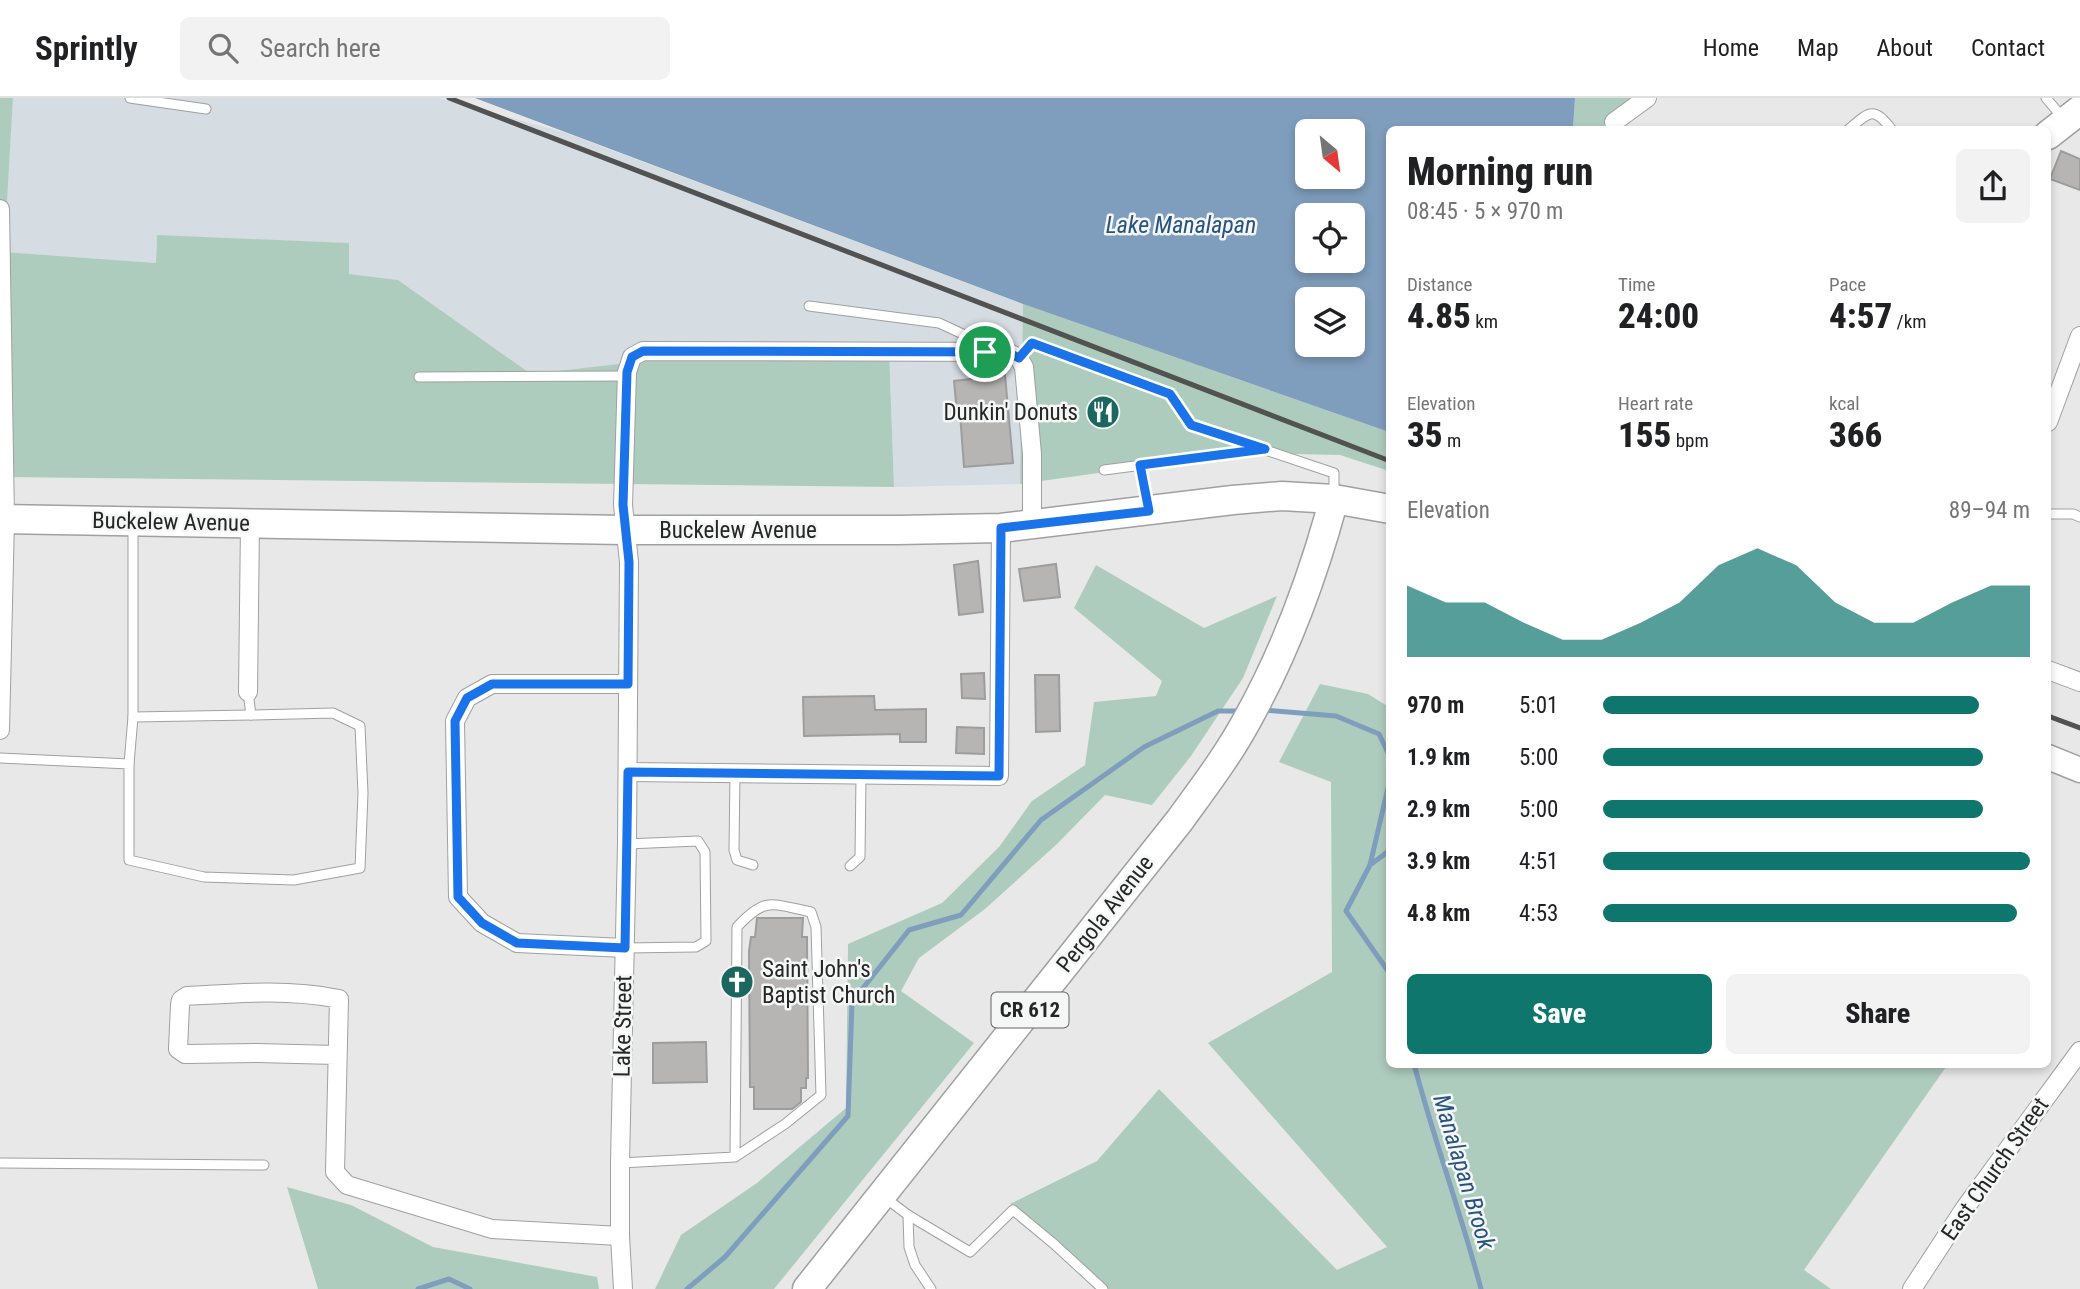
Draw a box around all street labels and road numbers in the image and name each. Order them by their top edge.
street label: Buckelew Avenue [92,507,250,537]
street label: Buckelew Avenue [659,517,817,544]
street label: Pergola Avenue [1051,850,1159,978]
street label: Lake Street [609,975,637,1077]
road number: CR 612 [992,992,1068,1028]
street label: East Church Street [1936,1092,2054,1246]

